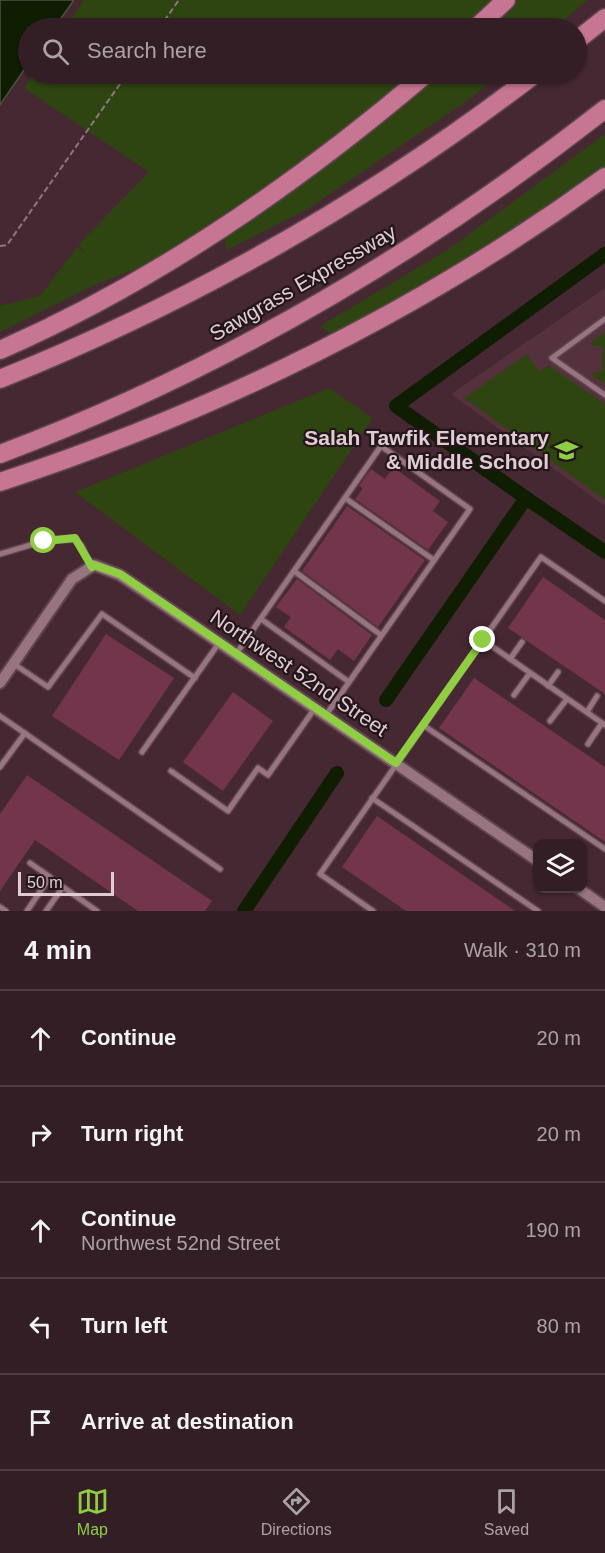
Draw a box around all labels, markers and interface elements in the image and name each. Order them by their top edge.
search box [18,18,587,84]
icon: search [39,35,72,68]
text: Search here [87,38,207,63]
street label: Sawgrass Expressway [206,220,400,345]
place label: Salah Tawfik Elementary & Middle School [304,426,549,473]
school or university icon: Salah Tawfik Elementary & Middle School [554,437,580,463]
route start [30,527,56,553]
street label: Northwest 52nd Street [206,605,392,741]
route end [469,626,495,652]
map controls [533,839,587,893]
button: layers [533,839,587,893]
scale bar [18,869,114,896]
text: 50 m [27,874,63,891]
text: 4 min [24,935,92,965]
text: Walk · 310 m [464,939,581,961]
icon: ahead [24,1022,57,1055]
text: Continue [81,1025,176,1050]
text: 20 m [537,1027,581,1049]
icon: right [24,1118,57,1151]
text: Turn right [81,1121,183,1146]
text: 20 m [537,1123,581,1145]
text: Continue [81,1206,176,1231]
icon: ahead [24,1214,57,1247]
text: 190 m [525,1219,581,1241]
text: Northwest 52nd Street [81,1232,280,1254]
icon: left [24,1310,57,1343]
text: Turn left [81,1313,167,1338]
text: 80 m [537,1315,581,1337]
icon: arrive [24,1406,57,1439]
text: Arrive at destination [81,1409,294,1434]
tab: Map [76,1485,109,1539]
tab: Directions [261,1485,332,1539]
tab: Saved [484,1485,529,1539]

